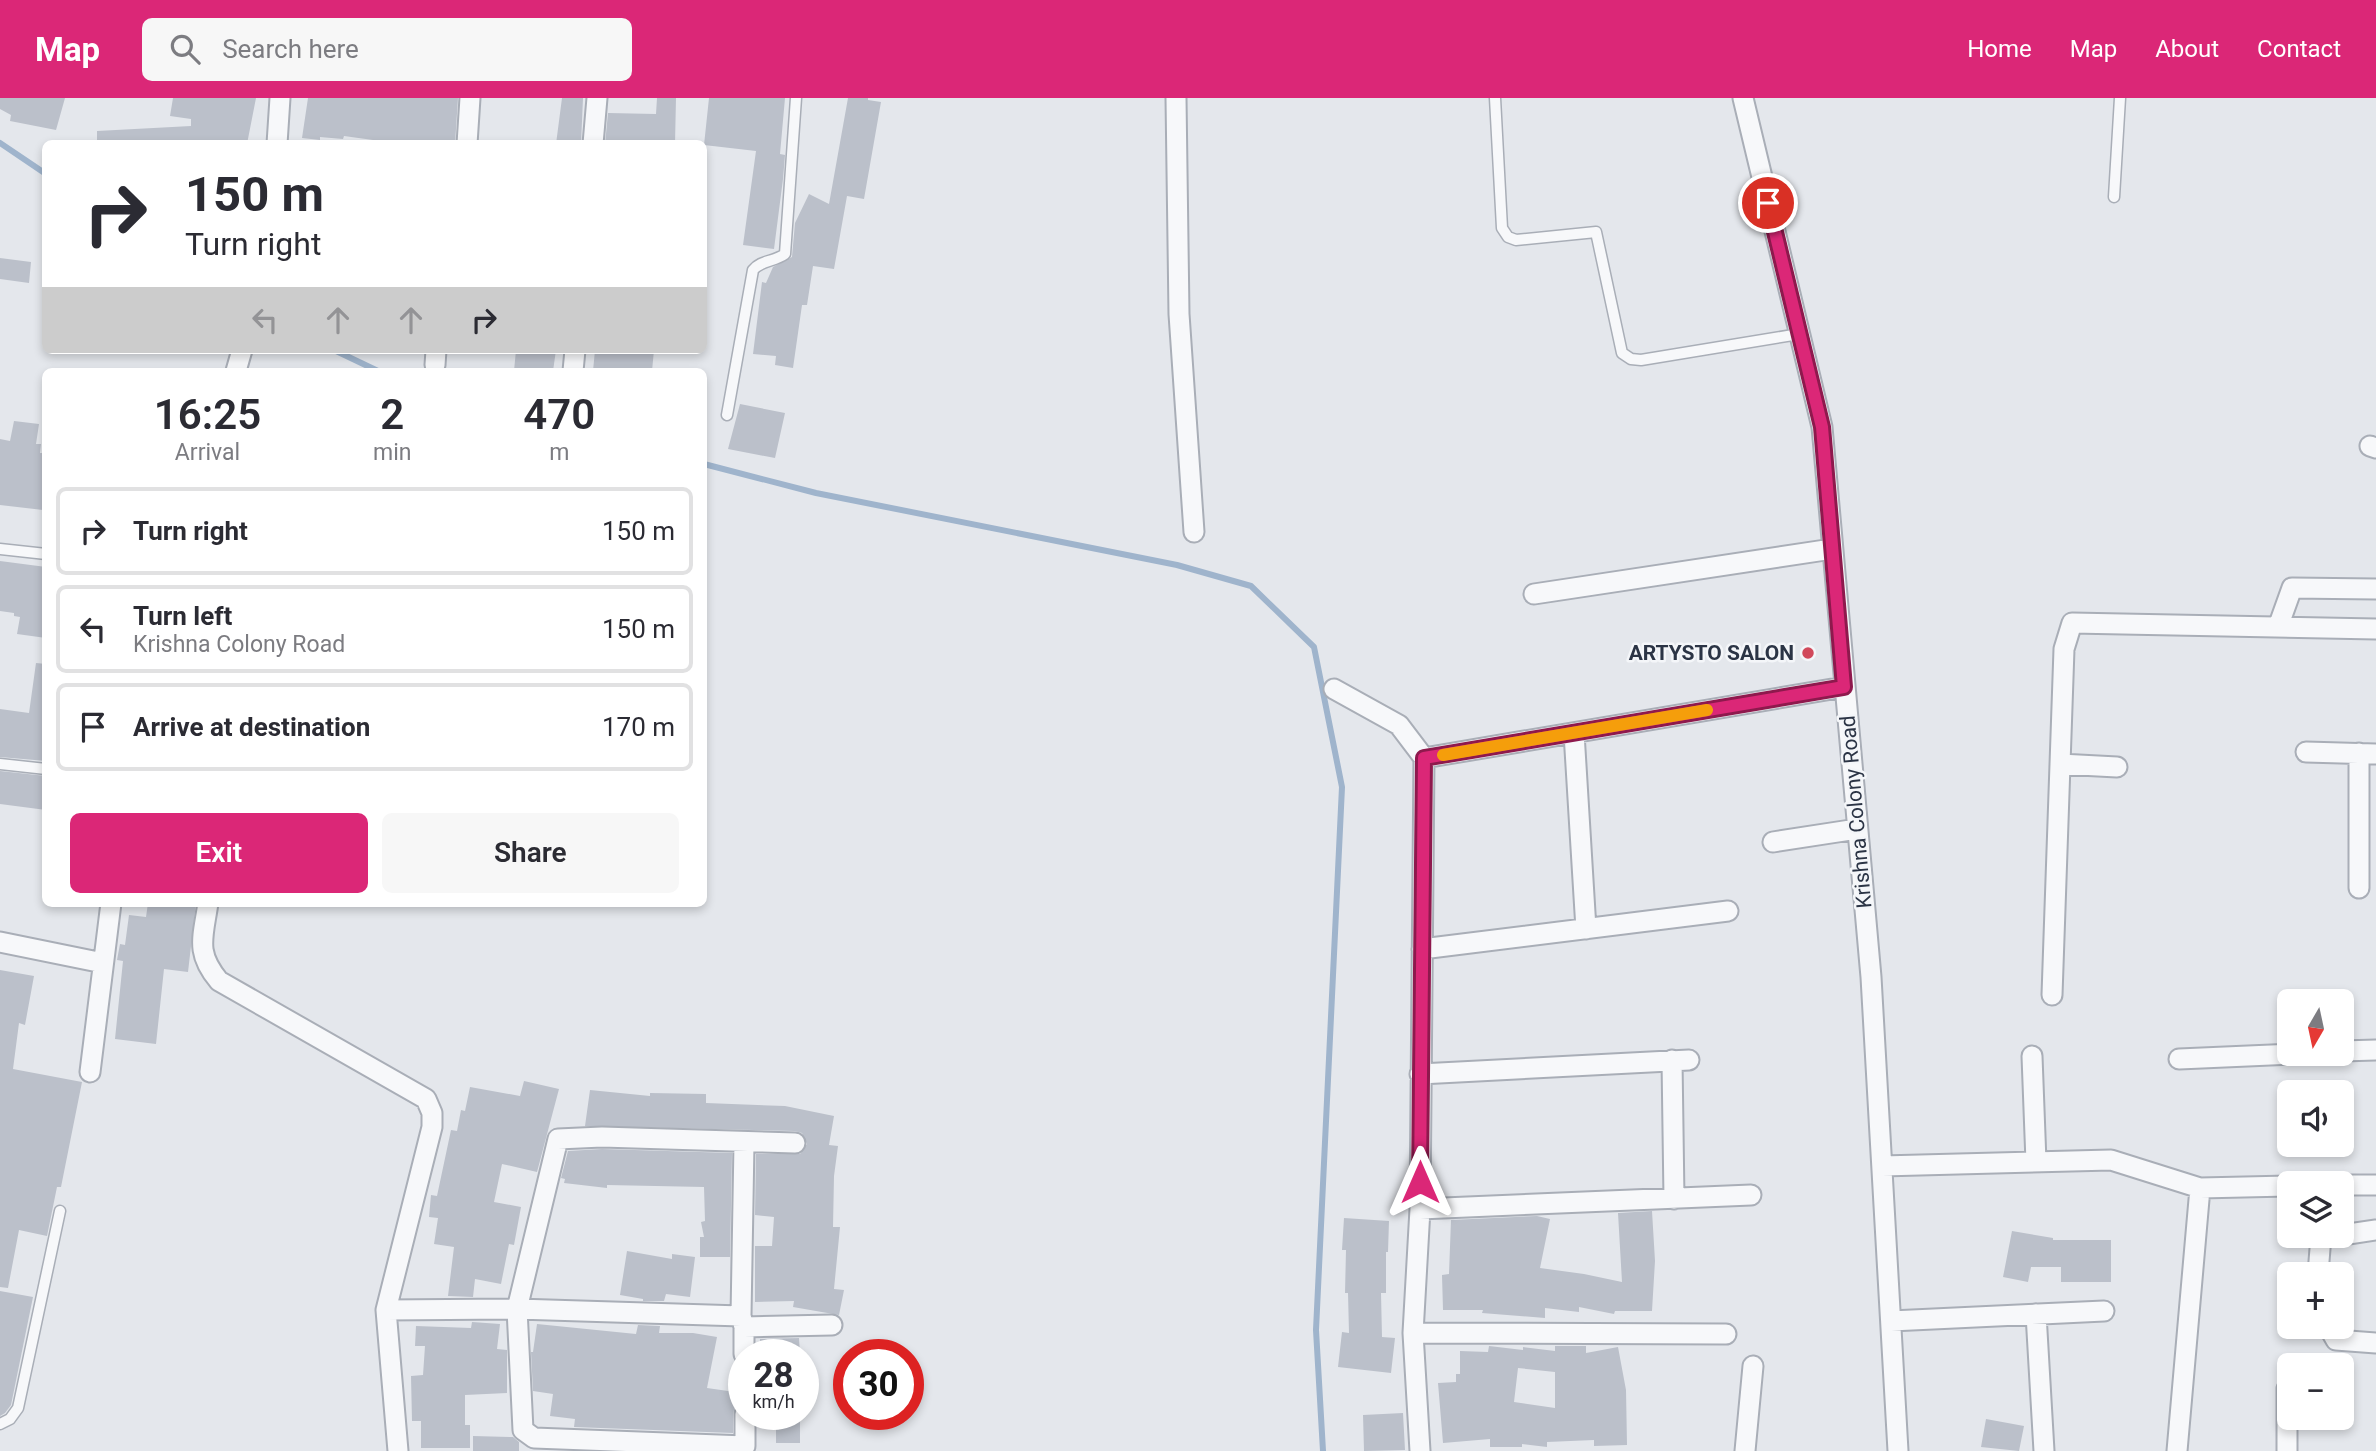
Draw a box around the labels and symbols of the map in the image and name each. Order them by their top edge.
pin [1738,173,1798,233]
place label: ARTYSTO SALON [1629,641,1794,665]
marker: ARTYSTO SALON [1800,645,1816,661]
street label: Krishna Colony Road [1836,714,1876,910]
north arrow [2277,989,2354,1066]
position arrow [1383,1145,1457,1219]
speed limit sign: 30 [833,1339,924,1430]

